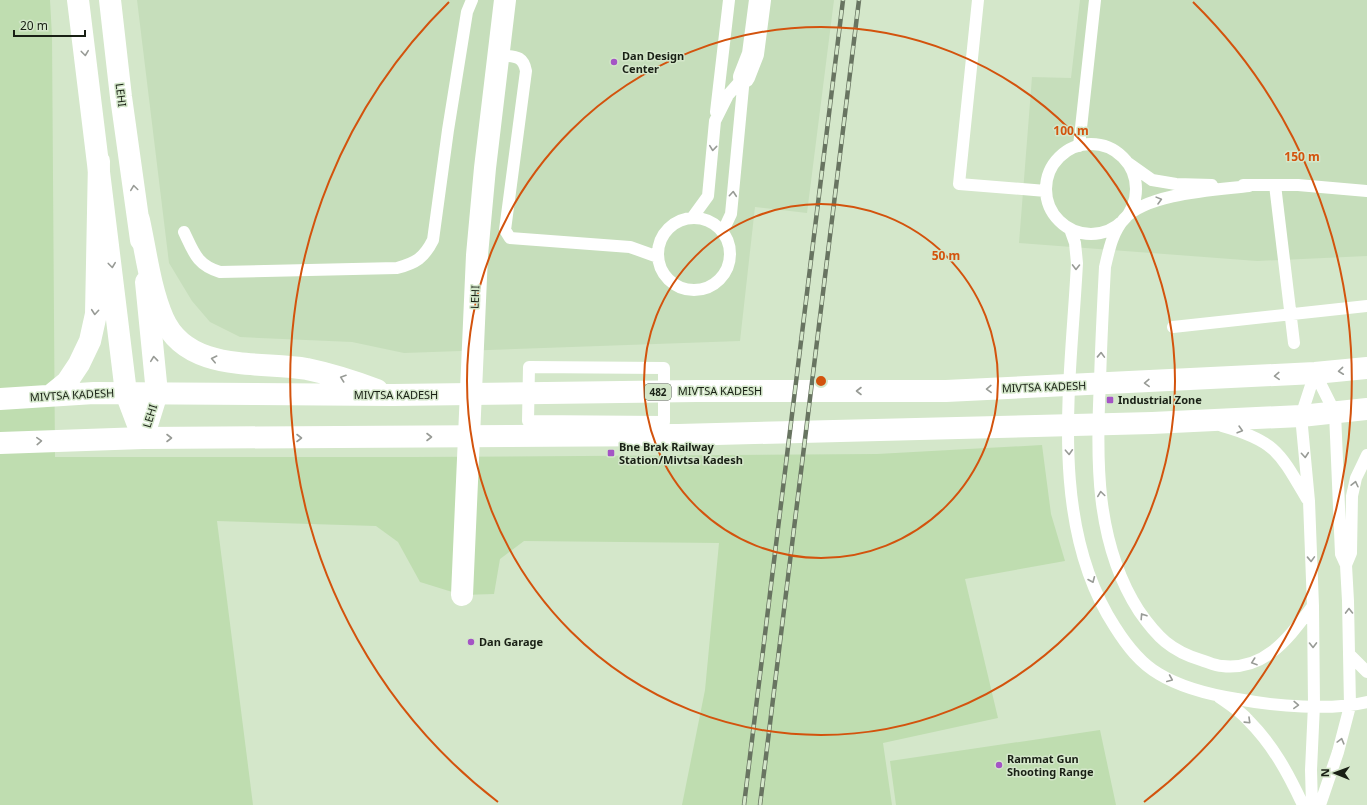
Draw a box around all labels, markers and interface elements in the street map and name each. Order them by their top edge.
scale bar [14,12,85,38]
text: 20 m [20,17,48,34]
place label: Dan Design Center [622,48,684,76]
one-way arrow [80,50,89,56]
marker: Dan Design Center [609,57,619,67]
street label: LEHI [113,82,130,108]
text: 100 m [1053,122,1089,139]
one-way arrow [708,145,717,151]
text: 150 m [1284,148,1320,165]
one-way arrow [130,185,139,191]
one-way arrow [729,191,738,197]
one-way arrow [1155,196,1162,205]
text: 50 m [932,247,960,264]
one-way arrow [107,262,116,268]
one-way arrow [1072,264,1081,270]
street label: LEHI [467,285,482,309]
one-way arrow [91,309,100,315]
one-way arrow [1097,352,1105,358]
one-way arrow [211,355,218,363]
one-way arrow [149,356,158,362]
one-way arrow [1338,366,1344,375]
one-way arrow [1274,371,1280,380]
one-way arrow [339,374,346,382]
centre of rings [814,374,828,388]
street label: MIVTSA KADESH [1001,378,1086,395]
one-way arrow [1144,378,1150,387]
street label: MIVTSA KADESH [678,383,762,398]
road number: 482 [645,384,671,400]
street label: MIVTSA KADESH [29,385,115,404]
one-way arrow [986,385,992,394]
street label: MIVTSA KADESH [354,387,438,402]
one-way arrow [856,387,862,395]
place label: Industrial Zone [1118,392,1202,407]
marker: Industrial Zone [1105,395,1115,405]
street label: LEHI [139,402,160,429]
one-way arrow [1236,426,1243,434]
one-way arrow [426,433,432,441]
one-way arrow [166,434,172,442]
one-way arrow [296,434,302,442]
one-way arrow [36,437,42,445]
place label: Bne Brak Railway Station/Mivtsa Kadesh [619,439,743,467]
marker: Bne Brak Railway Station/Mivtsa Kadesh [606,448,616,458]
one-way arrow [1065,449,1073,455]
one-way arrow [1300,452,1309,458]
one-way arrow [1350,481,1358,487]
one-way arrow [1097,491,1106,497]
one-way arrow [1307,556,1315,562]
one-way arrow [1087,576,1095,583]
one-way arrow [1344,608,1353,614]
one-way arrow [1140,613,1148,620]
place label: Dan Garage [479,634,543,649]
marker: Dan Garage [466,637,476,647]
one-way arrow [1309,642,1317,648]
one-way arrow [1251,657,1258,665]
one-way arrow [1165,674,1173,682]
one-way arrow [1293,701,1299,709]
one-way arrow [1243,716,1251,723]
one-way arrow [1336,738,1345,745]
place label: Rammat Gun Shooting Range [1007,751,1094,779]
north arrow [1315,753,1355,793]
marker: Rammat Gun Shooting Range [994,760,1004,770]
text: N [1317,768,1332,777]

